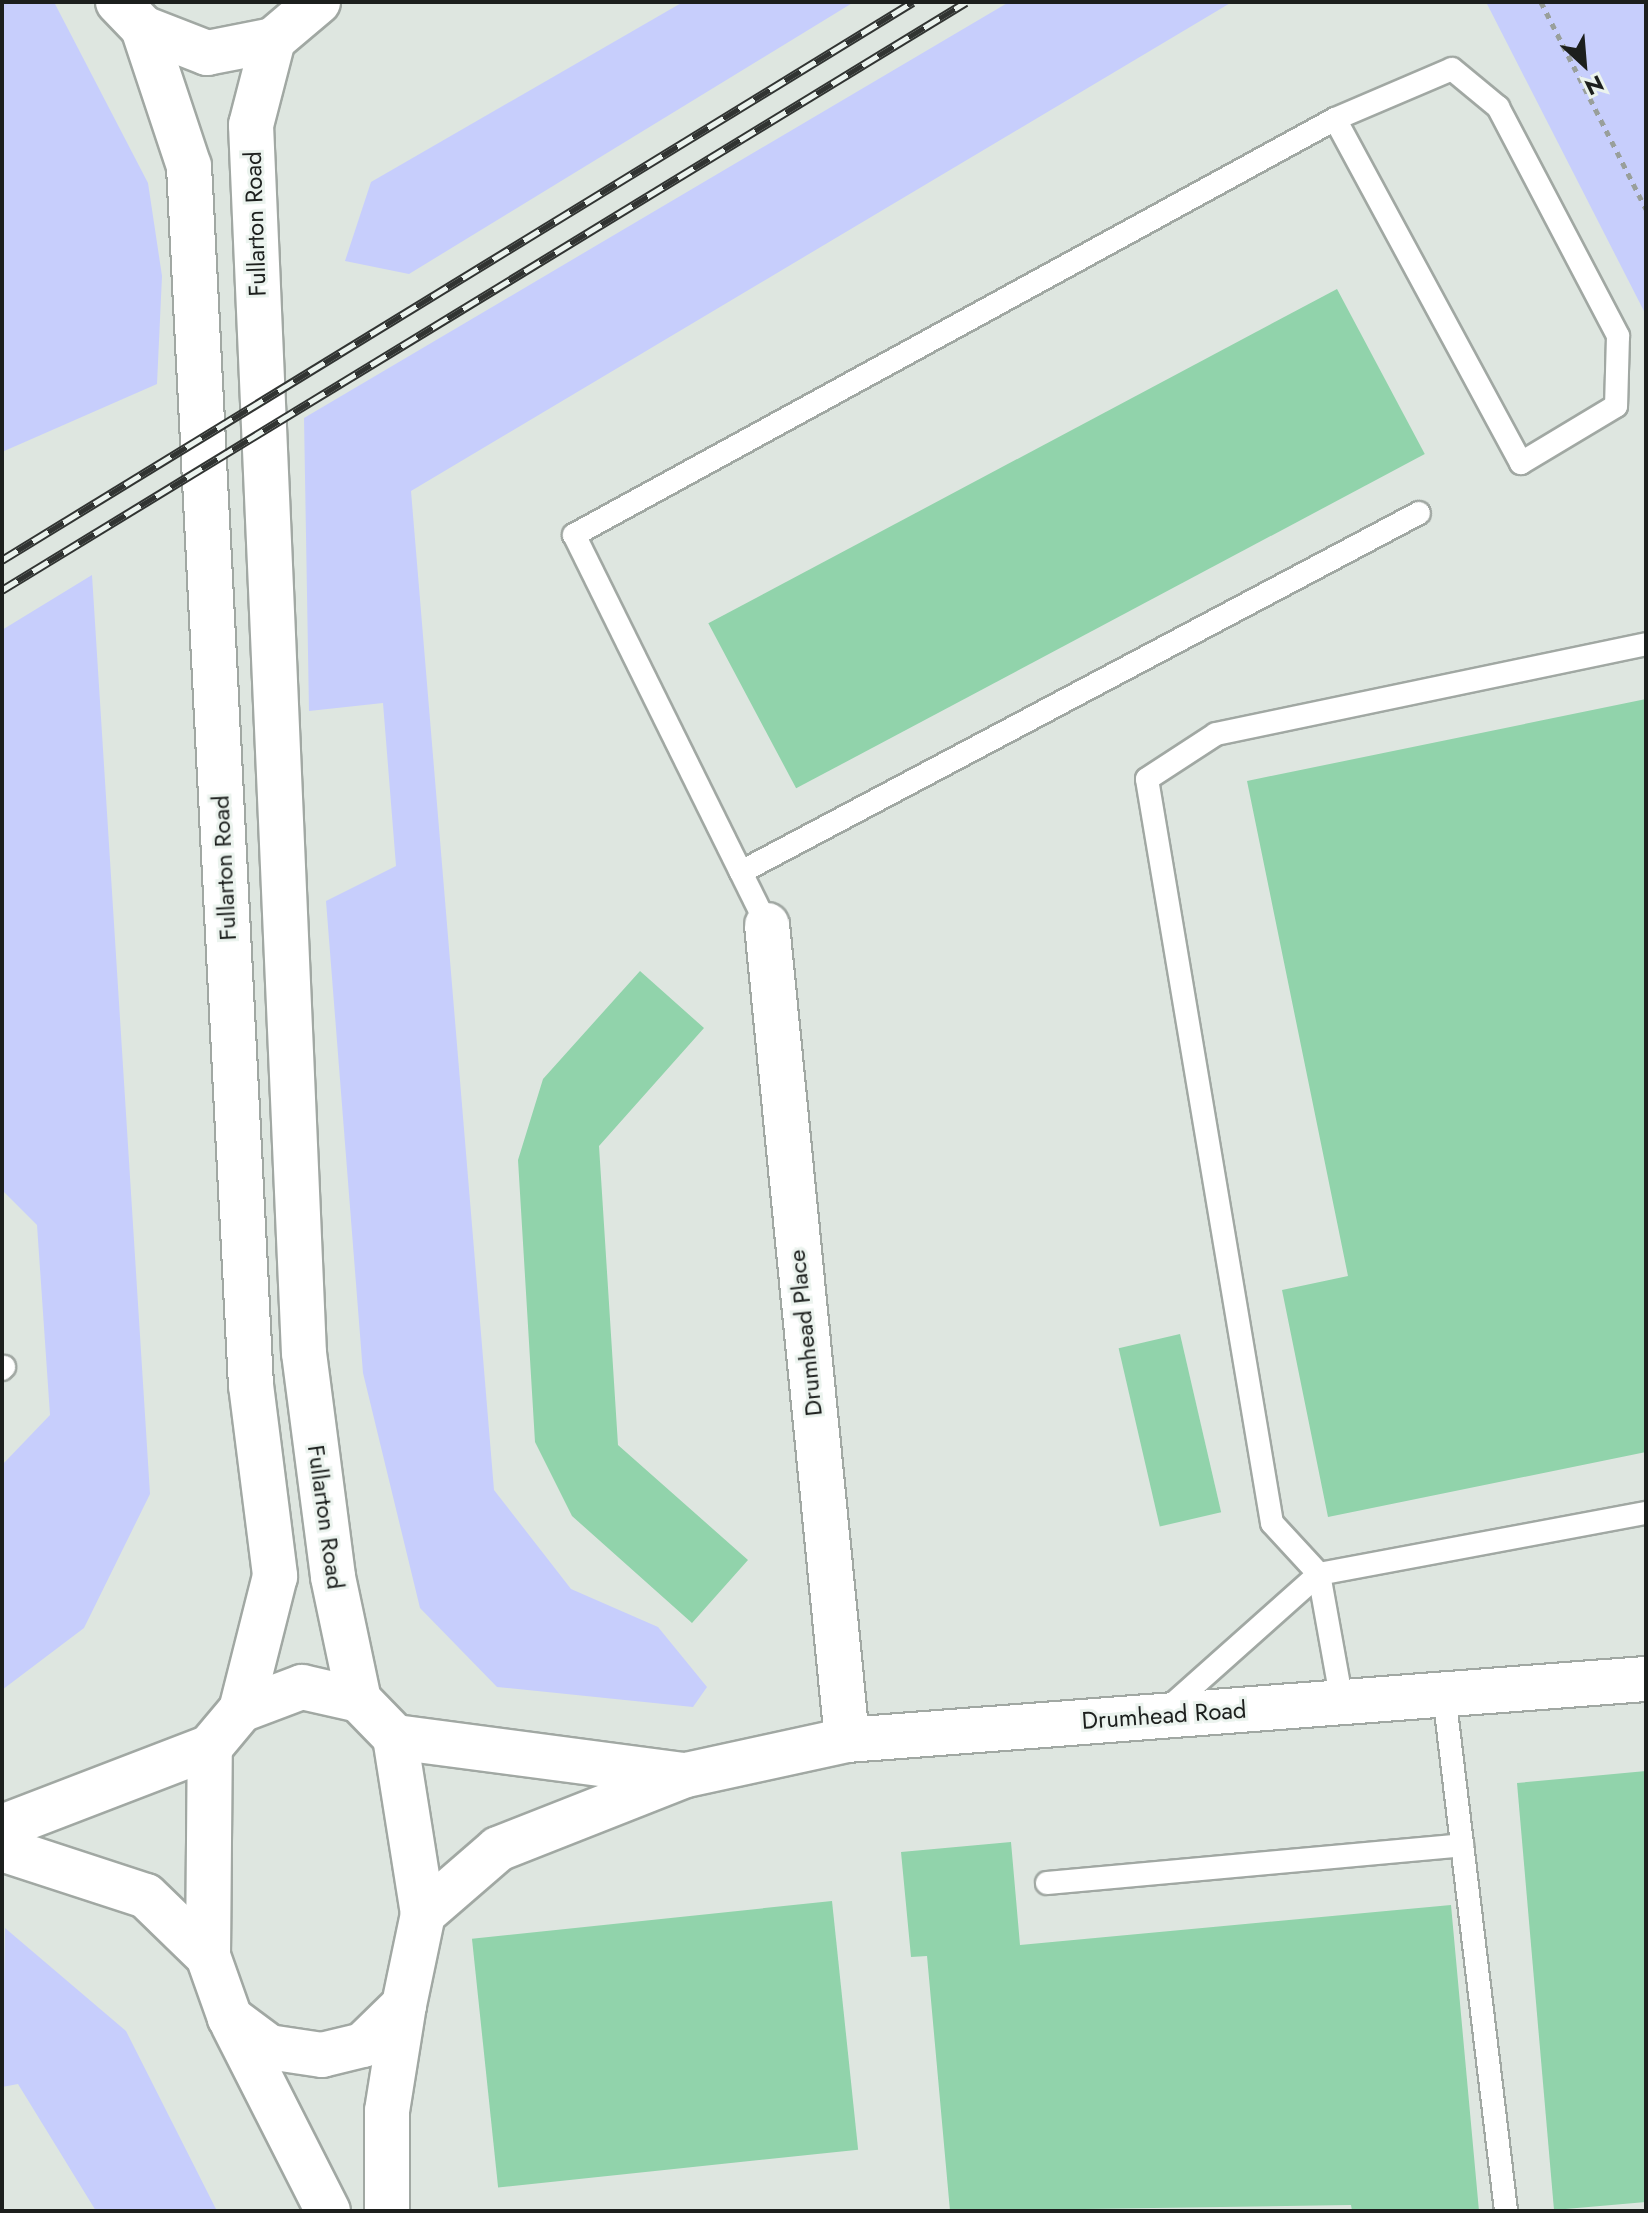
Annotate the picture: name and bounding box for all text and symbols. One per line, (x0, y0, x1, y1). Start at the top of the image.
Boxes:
north arrow (1544, 24, 1624, 104)
text: N (1580, 67, 1609, 104)
street label: Fullarton Road (238, 151, 272, 297)
street label: Fullarton Road (206, 795, 242, 941)
street label: Drumhead Place (782, 1248, 828, 1418)
street label: Fullarton Road (302, 1443, 350, 1591)
street label: Drumhead Road (1081, 1695, 1247, 1735)

